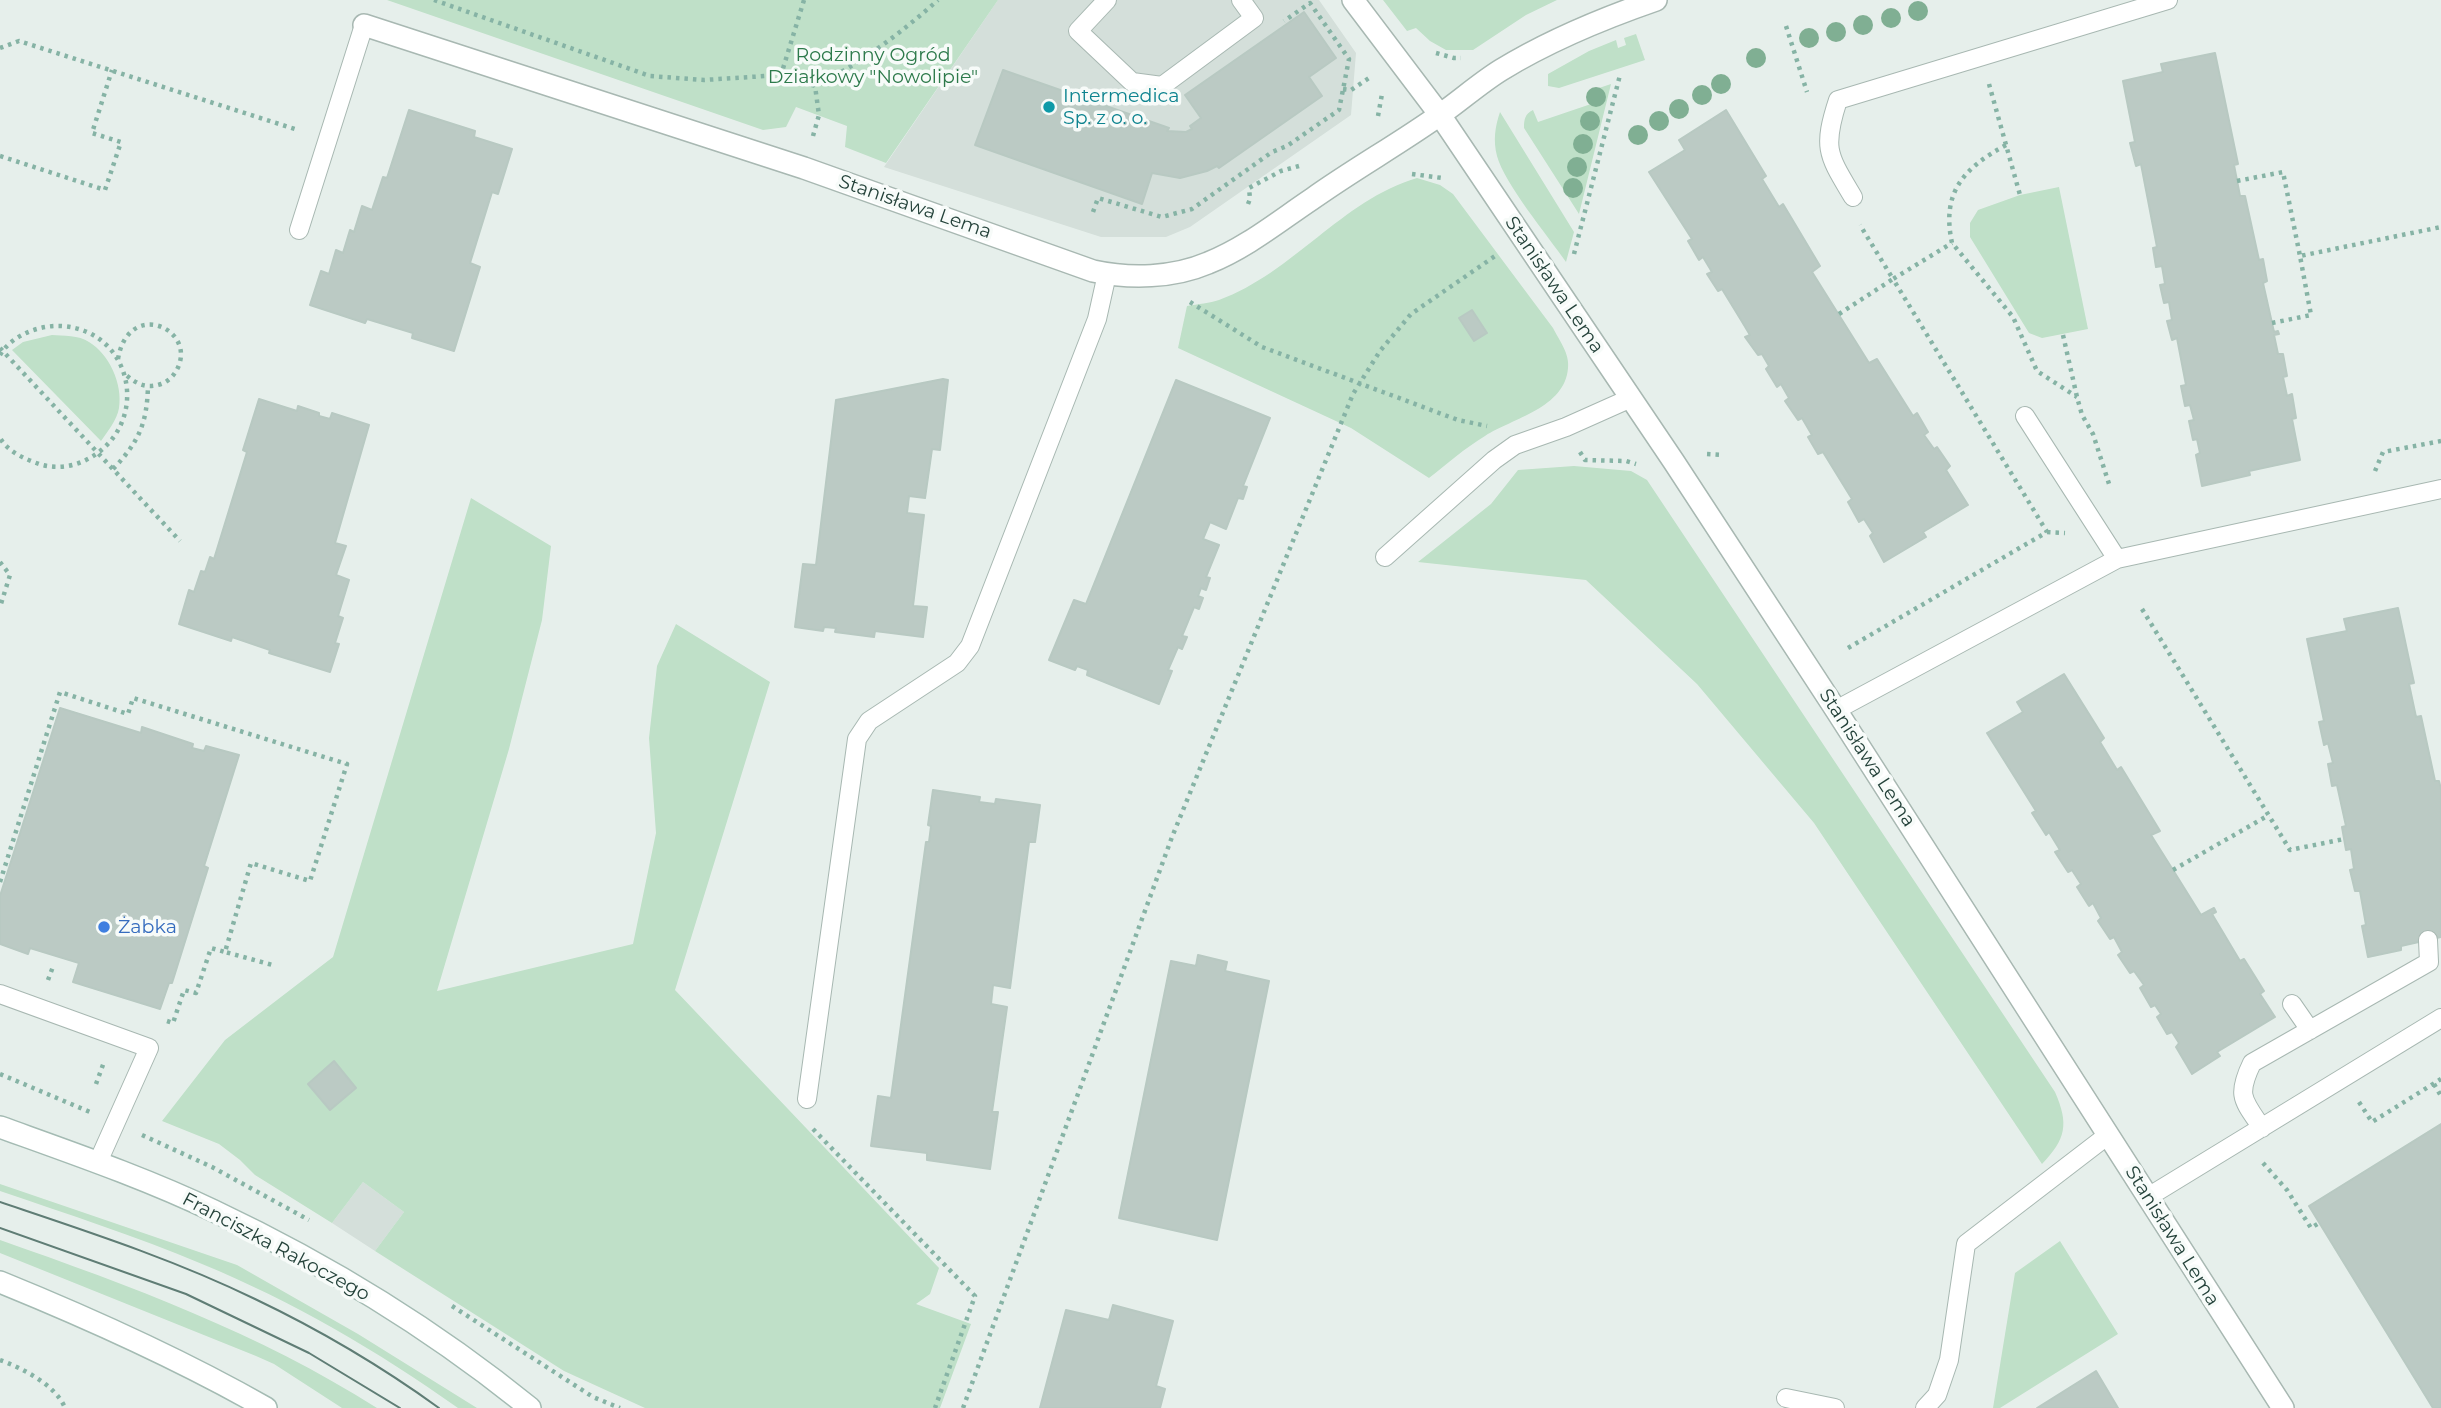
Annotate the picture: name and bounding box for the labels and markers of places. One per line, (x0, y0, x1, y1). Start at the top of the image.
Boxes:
place label: Intermedica Sp. z o. o. (1063, 85, 1179, 129)
marker: Intermedica Sp. z o. o. (1041, 99, 1057, 115)
place label: Żabka (118, 916, 177, 938)
marker: Żabka (96, 919, 112, 935)

